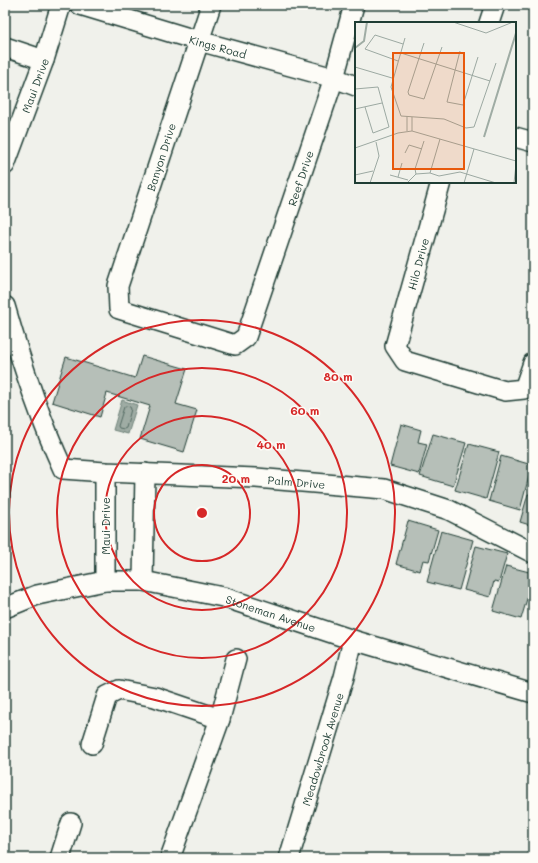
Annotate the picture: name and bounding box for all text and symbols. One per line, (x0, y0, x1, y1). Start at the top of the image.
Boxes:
inset map (355, 22, 516, 183)
street label: Kings Road (187, 31, 248, 61)
street label: Maui Drive (18, 55, 52, 115)
street label: Banyon Drive (143, 121, 179, 193)
street label: Reef Drive (284, 148, 316, 208)
street label: Hilo Drive (404, 236, 432, 292)
text: 80 m (323, 368, 353, 384)
text: 60 m (291, 402, 319, 418)
text: 40 m (256, 436, 286, 452)
text: 20 m (222, 470, 250, 486)
street label: Palm Drive (267, 472, 326, 491)
street label: Maui Drive (98, 497, 113, 555)
centre of rings (195, 506, 209, 520)
street label: Stoneman Avenue (224, 591, 318, 635)
street label: Meadowbrook Avenue (298, 690, 346, 807)

